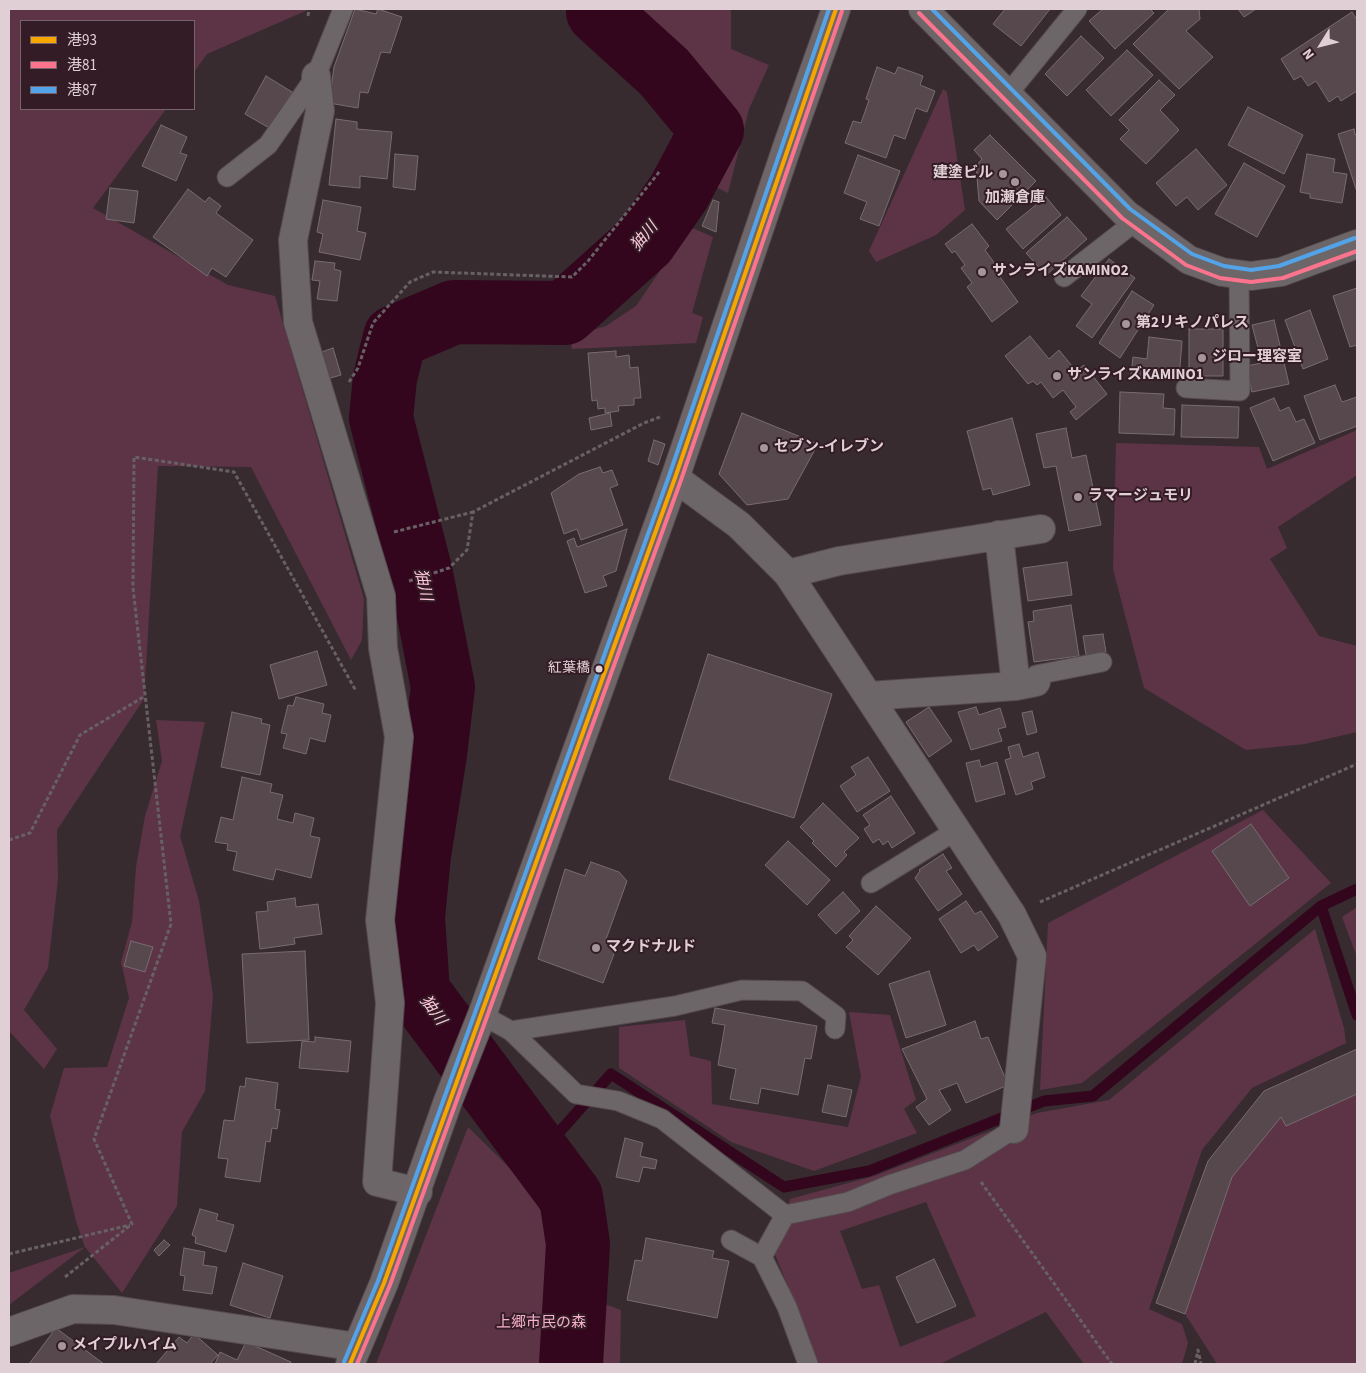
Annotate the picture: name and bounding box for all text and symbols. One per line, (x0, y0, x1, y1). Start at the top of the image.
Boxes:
legend (20, 20, 195, 110)
north arrow (1296, 20, 1346, 70)
text: 港93 (67, 30, 97, 51)
text: N (1298, 44, 1320, 63)
text: 港81 (67, 55, 97, 76)
text: 港87 (67, 80, 97, 101)
place label: 建塗ビル (933, 165, 993, 183)
marker: 建塗ビル (997, 168, 1009, 180)
marker: 加瀬倉庫 (1009, 176, 1021, 188)
place label: 加瀬倉庫 (985, 190, 1045, 208)
water label: 㹨川 (627, 219, 663, 255)
place label: サンライズKAMINO2 (992, 263, 1129, 281)
marker: サンライズKAMINO2 (976, 266, 988, 278)
place label: 第2リキノパレス (1136, 315, 1249, 333)
marker: 第2リキノパレス (1120, 318, 1132, 330)
place label: ジロー理容室 (1212, 349, 1302, 367)
marker: ジロー理容室 (1196, 352, 1208, 364)
place label: サンライズKAMINO1 (1067, 367, 1204, 385)
marker: サンライズKAMINO1 (1051, 370, 1063, 382)
place label: セブン-イレブン (774, 439, 884, 457)
marker: セブン-イレブン (758, 442, 770, 454)
place label: ラマージュモリ (1088, 488, 1193, 506)
marker: ラマージュモリ (1072, 491, 1084, 503)
water label: 㹨川 (409, 567, 435, 603)
place label: 紅葉橋 (548, 661, 590, 677)
marker: 紅葉橋 (594, 664, 604, 674)
place label: マクドナルド (606, 939, 696, 957)
marker: マクドナルド (590, 942, 602, 954)
water label: 㹨川 (415, 992, 449, 1030)
park label: 上郷市民の森 (496, 1315, 586, 1333)
place label: メイプルハイム (72, 1337, 177, 1355)
marker: メイプルハイム (56, 1340, 68, 1352)

